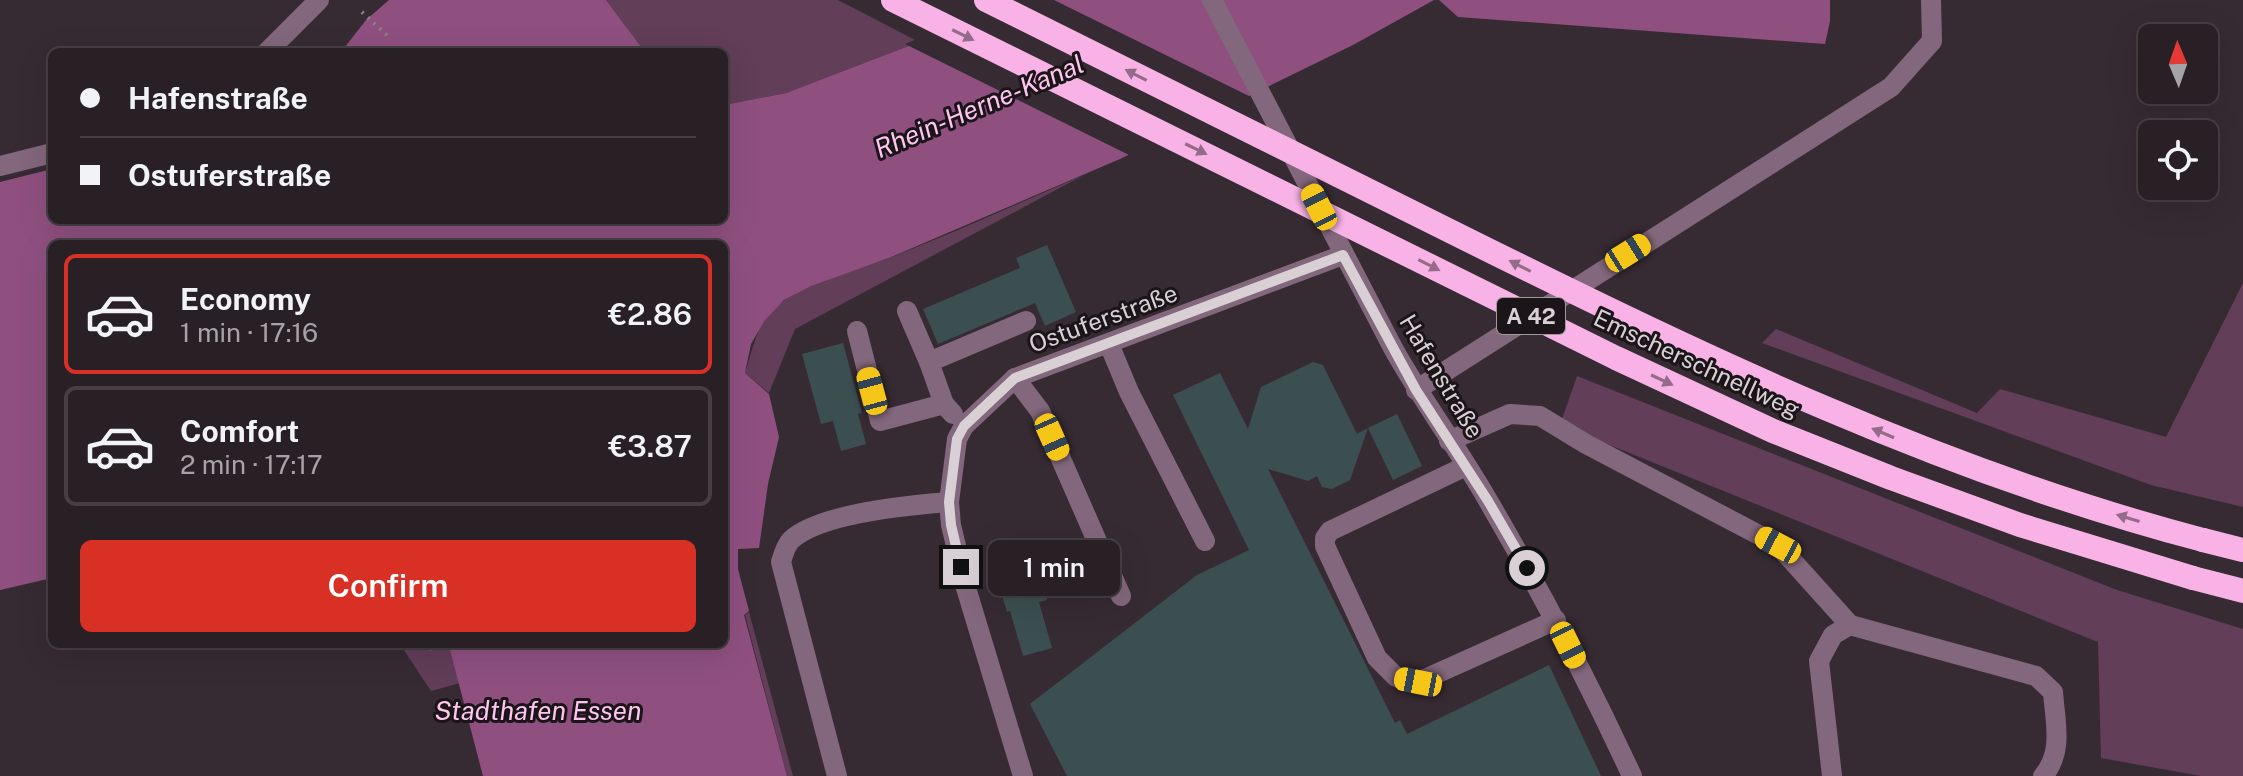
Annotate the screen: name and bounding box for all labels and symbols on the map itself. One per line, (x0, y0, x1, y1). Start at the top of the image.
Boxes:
north arrow (2138, 24, 2218, 104)
one-way arrow (951, 28, 974, 42)
water label: Rhein-Herne-Kanal (870, 48, 1088, 164)
one-way arrow (1125, 68, 1148, 82)
one-way arrow (1185, 142, 1208, 156)
car (1297, 180, 1341, 234)
car (1601, 230, 1655, 276)
one-way arrow (1418, 259, 1441, 272)
one-way arrow (1508, 259, 1531, 272)
street label: Ostuferstraße (1025, 278, 1181, 358)
road number: A 42 (1497, 298, 1565, 334)
street label: Emscherschnellweg (1590, 303, 1804, 423)
street label: Hafenstraße (1394, 309, 1490, 443)
car (854, 365, 890, 417)
one-way arrow (1651, 373, 1674, 387)
car (1031, 410, 1073, 464)
one-way arrow (1871, 427, 1894, 440)
one-way arrow (2116, 511, 2140, 524)
car (1751, 523, 1805, 567)
callout: 1 min (989, 539, 1121, 595)
route end (943, 549, 979, 585)
route start (1509, 550, 1545, 586)
car (1547, 618, 1589, 672)
car (1392, 666, 1444, 698)
water label: Stadthafen Essen (435, 695, 641, 726)

